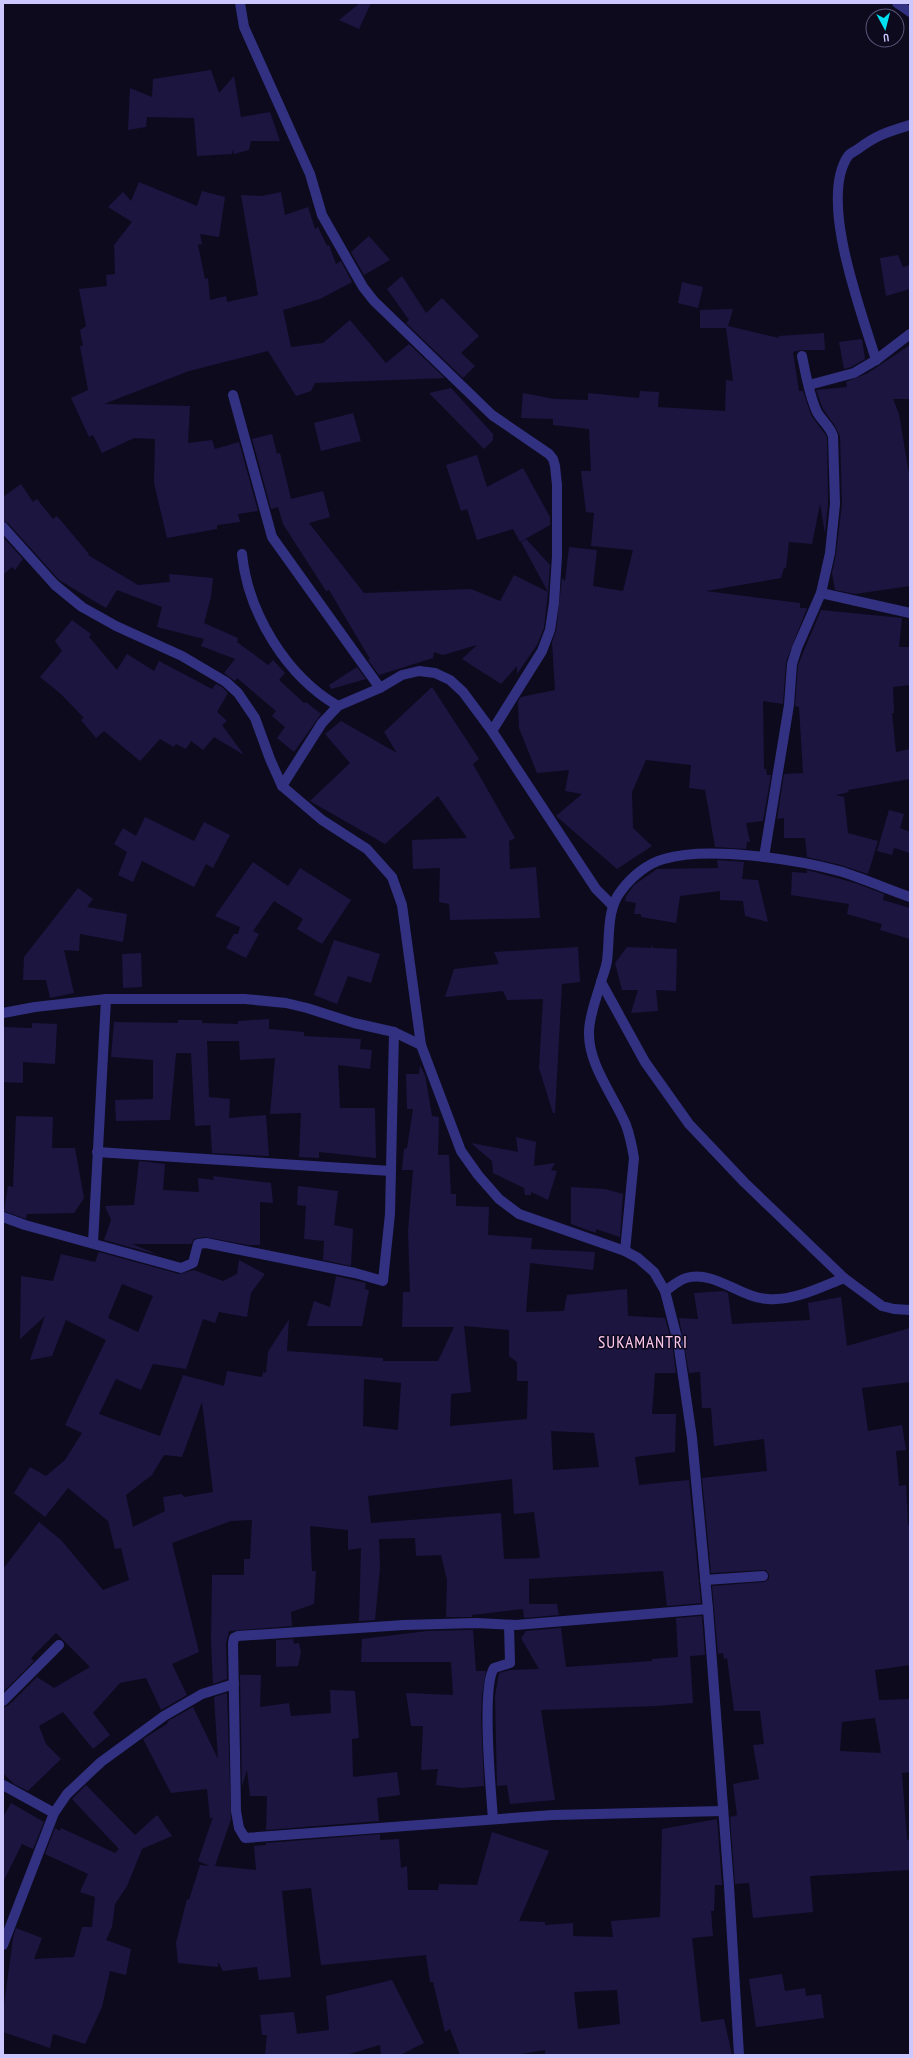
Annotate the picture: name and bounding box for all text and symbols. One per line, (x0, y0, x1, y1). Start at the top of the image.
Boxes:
north arrow (865, 8, 905, 48)
text: U (882, 31, 890, 45)
district label: SUKAMANTRI (598, 1331, 688, 1353)

